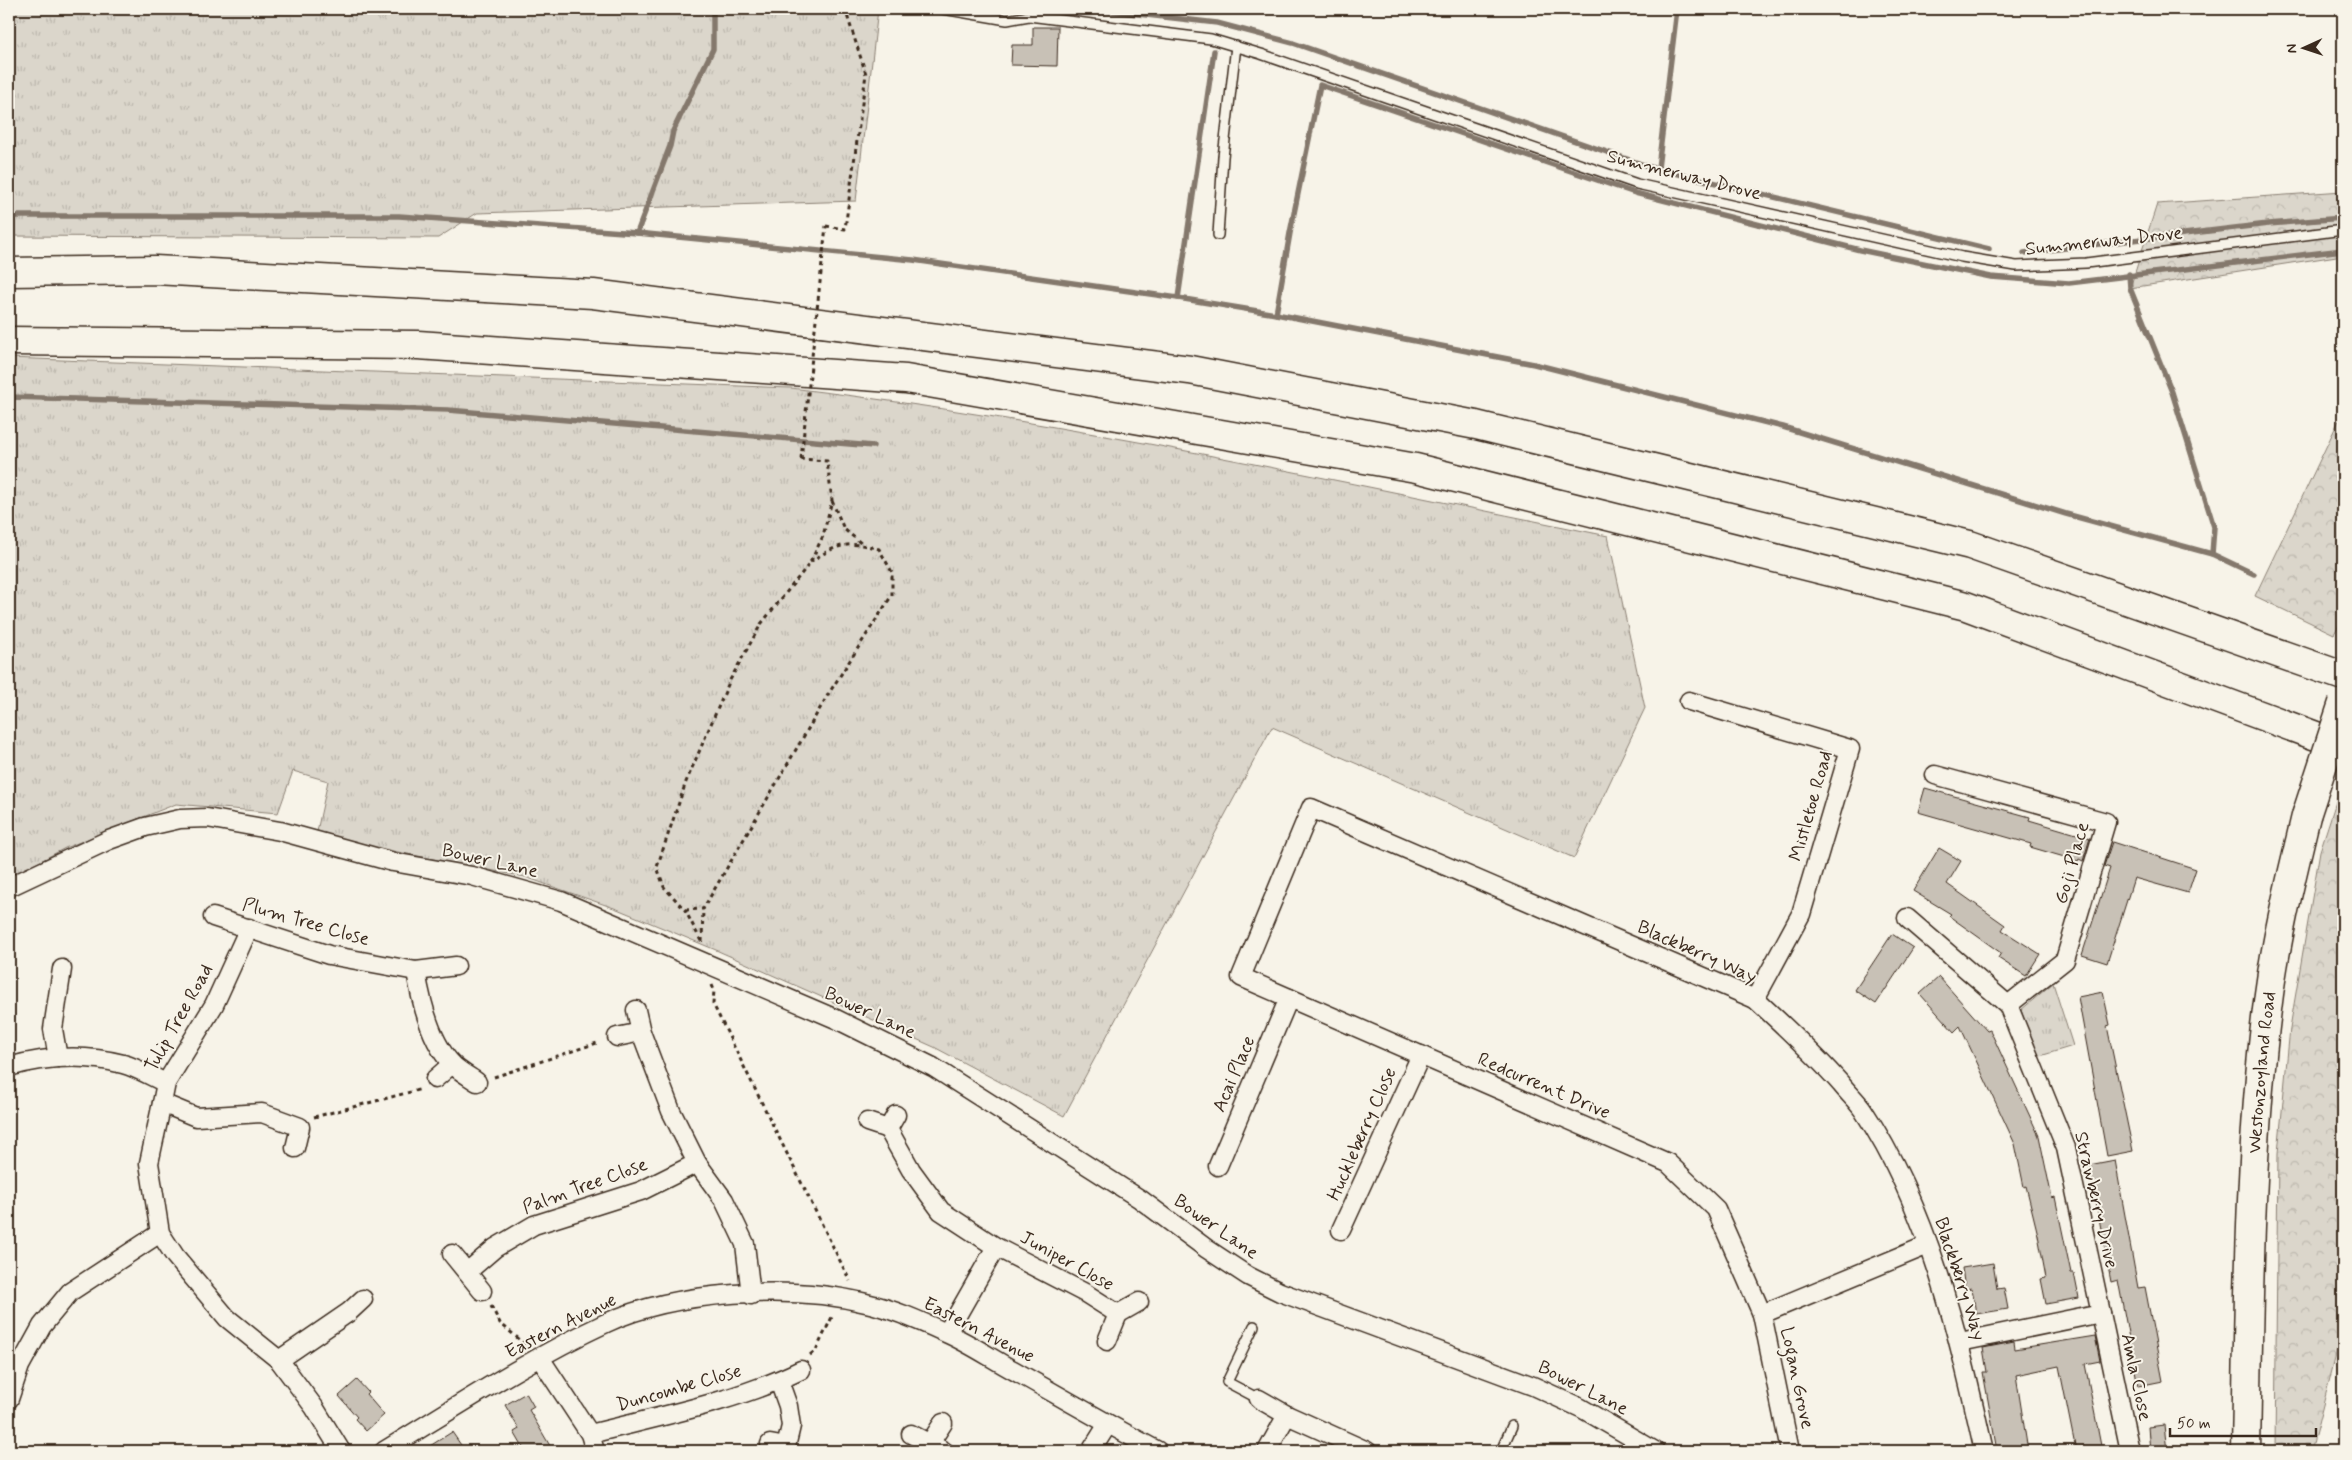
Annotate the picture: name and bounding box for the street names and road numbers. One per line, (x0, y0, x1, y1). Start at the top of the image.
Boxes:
street label: Summerway Drove (1604, 144, 1764, 206)
street label: Summerway Drove (2024, 220, 2184, 262)
street label: Mistletoe Road (1783, 748, 1839, 864)
street label: Goji Place (2048, 819, 2097, 907)
street label: Bower Lane (439, 838, 541, 884)
street label: Plum Tree Close (240, 892, 372, 952)
street label: Blackberry Way (1633, 914, 1761, 990)
street label: Tulip Tree Road (139, 960, 219, 1076)
street label: Bower Lane (820, 981, 920, 1045)
street label: Westonzoyland Road (2242, 990, 2282, 1154)
street label: Acai Place (1207, 1032, 1261, 1116)
street label: Redcurrent Drive (1474, 1047, 1614, 1125)
street label: Huckleberry Close (1321, 1063, 1403, 1205)
street label: Strawberry Drive (2068, 1129, 2124, 1271)
street label: Palm Tree Close (519, 1152, 651, 1220)
street label: Bower Lane (1169, 1189, 1263, 1265)
street label: Blackberry Way (1928, 1214, 1992, 1344)
street label: Juniper Close (1016, 1225, 1118, 1297)
street label: Eastern Avenue (501, 1287, 621, 1365)
street label: Eastern Avenue (919, 1291, 1039, 1369)
street label: Logan Grove (1771, 1325, 1820, 1432)
street label: Amla Close (2115, 1331, 2157, 1423)
street label: Bower Lane (1534, 1355, 1632, 1421)
street label: Duncombe Close (614, 1358, 744, 1418)

